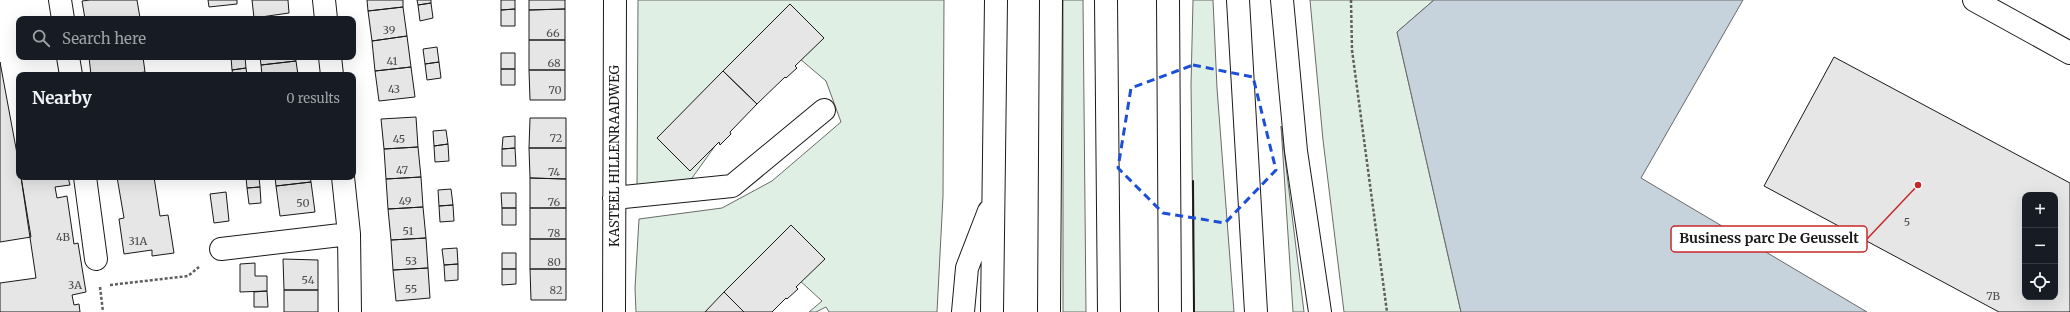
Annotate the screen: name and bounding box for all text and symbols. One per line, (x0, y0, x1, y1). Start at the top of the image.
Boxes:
search box (16, 16, 356, 60)
house number: 39 (383, 23, 396, 37)
house number: 66 (546, 26, 560, 40)
icon: search (30, 27, 52, 49)
text: Search here (62, 29, 146, 48)
house number: 41 (387, 54, 397, 68)
house number: 68 (547, 56, 561, 70)
street label: KASTEEL HILLENRAADWEG (606, 64, 623, 247)
house number: 43 (388, 82, 400, 96)
house number: 70 (548, 83, 562, 97)
text: Nearby (32, 87, 92, 109)
text: 0 results (286, 90, 340, 107)
house number: 72 (550, 131, 562, 145)
house number: 45 (393, 132, 405, 146)
house number: 47 (396, 163, 408, 177)
house number: 74 (548, 165, 560, 179)
map controls (2022, 192, 2058, 300)
button: + (2022, 192, 2058, 228)
house number: 49 (399, 194, 412, 208)
house number: 76 (548, 195, 560, 209)
house number: 50 (296, 196, 310, 210)
house number: 5 (1904, 215, 1910, 229)
house number: 51 (403, 224, 413, 238)
house number: 78 (548, 226, 561, 240)
callout: Business parc De Geusselt (1671, 226, 1867, 252)
button: − (2022, 228, 2058, 264)
text: Business parc De Geusselt (1679, 229, 1859, 247)
house number: 4B (56, 230, 71, 244)
house number: 31A (129, 234, 148, 248)
house number: 53 (405, 254, 417, 268)
house number: 80 (547, 255, 561, 269)
button: locate (2022, 264, 2058, 300)
house number: 54 (302, 273, 315, 287)
house number: 3A (68, 278, 82, 292)
house number: 55 (405, 282, 417, 296)
house number: 82 (550, 283, 562, 297)
house number: 7B (1986, 289, 2000, 303)

